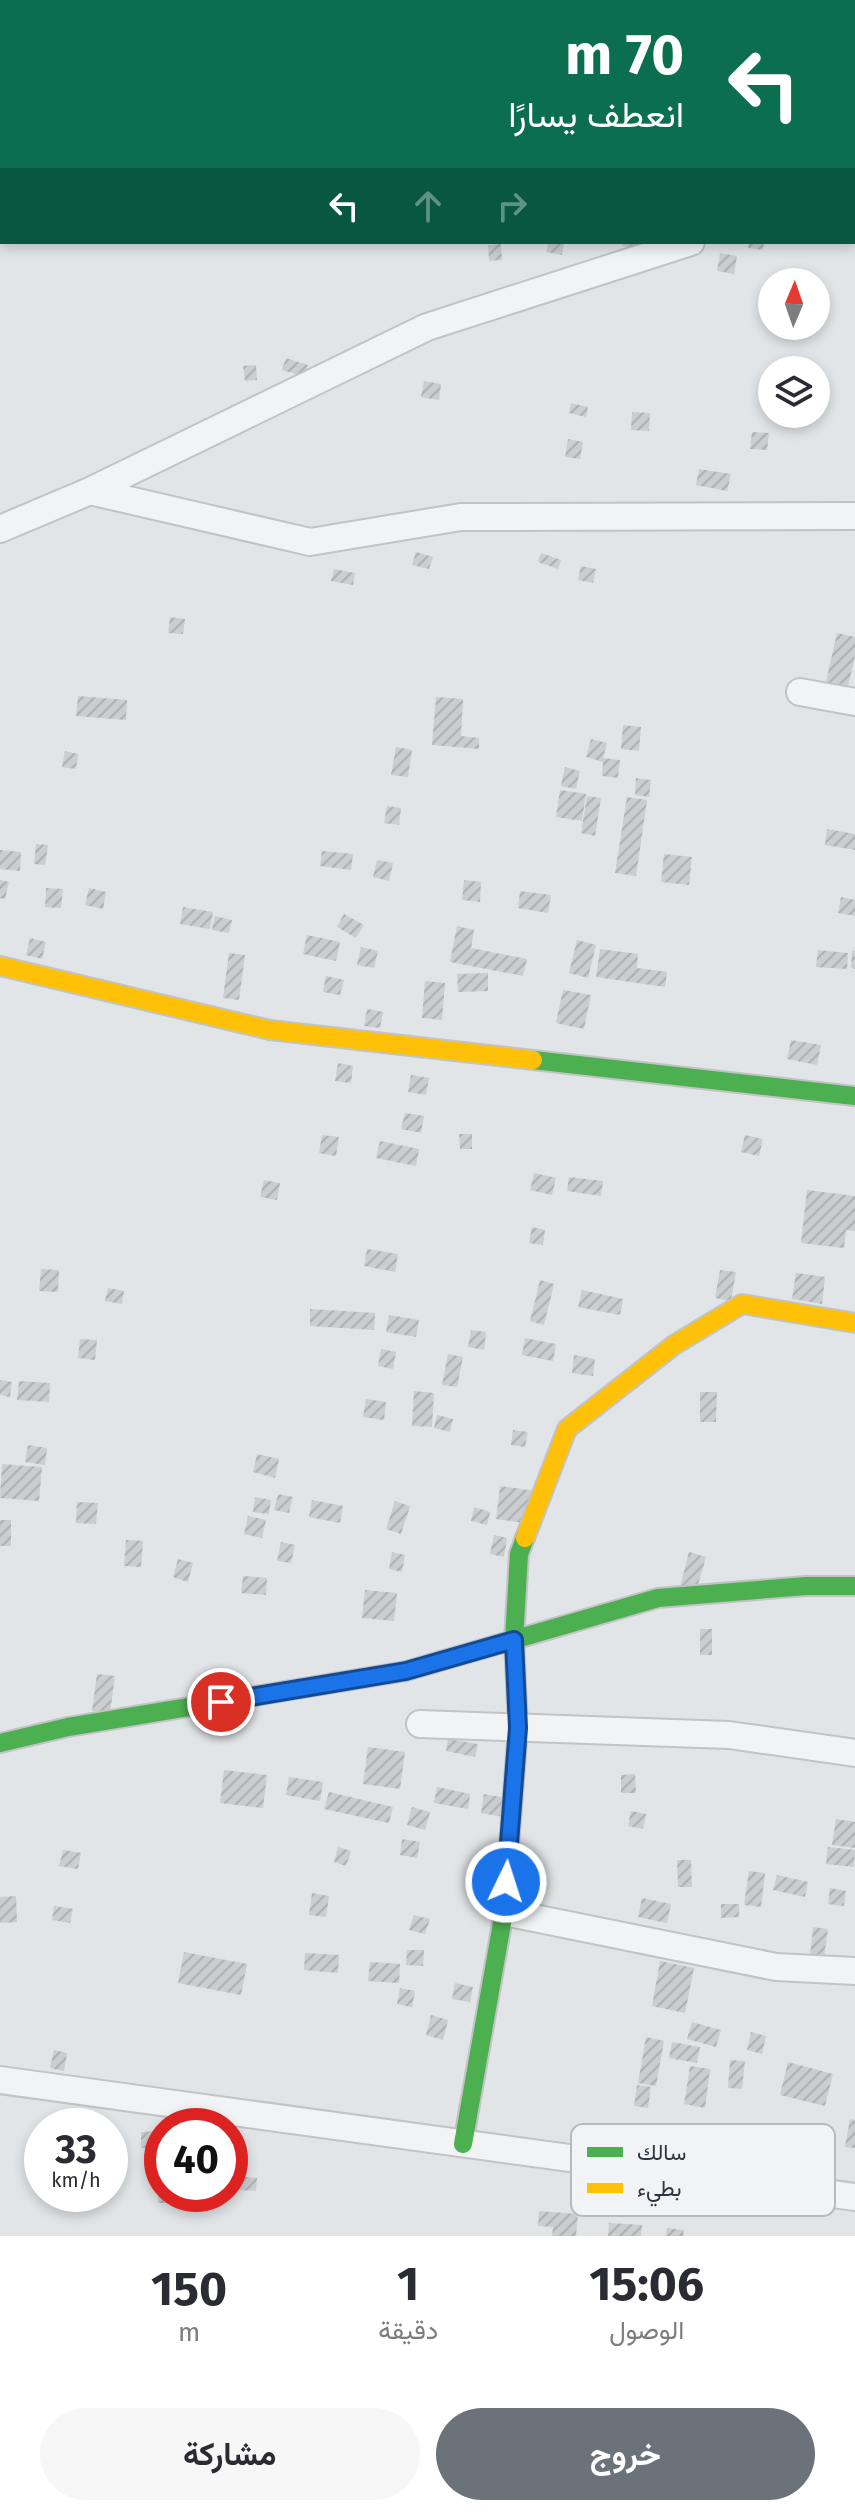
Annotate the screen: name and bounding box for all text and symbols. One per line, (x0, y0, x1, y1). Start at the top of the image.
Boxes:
text: 70 m (565, 22, 684, 89)
icon: left (712, 32, 816, 136)
text: انعطف يسارًا (508, 93, 684, 137)
icon: left (322, 184, 366, 228)
icon: ahead (406, 184, 450, 228)
icon: right (490, 184, 534, 228)
north arrow (758, 268, 830, 340)
map controls (758, 268, 830, 428)
button: layers (758, 356, 830, 428)
pin (187, 1668, 255, 1736)
icon: arrive (199, 1680, 243, 1724)
position arrow (464, 1840, 548, 1924)
speed limit sign: 40 (144, 2108, 248, 2212)
legend (571, 2124, 835, 2216)
text: 33 (55, 2126, 97, 2174)
text: سالك (637, 2139, 686, 2166)
text: km/h (51, 2168, 101, 2192)
text: بطيء (637, 2175, 682, 2207)
text: 1 (397, 2255, 419, 2313)
text: 15:06 (589, 2255, 704, 2313)
text: 150 (151, 2260, 227, 2318)
text: دقيقة (378, 2315, 438, 2346)
text: الوصول (609, 2315, 684, 2346)
text: m (178, 2317, 200, 2348)
button: مشاركة (40, 2408, 420, 2500)
button: خروج (436, 2408, 815, 2500)

